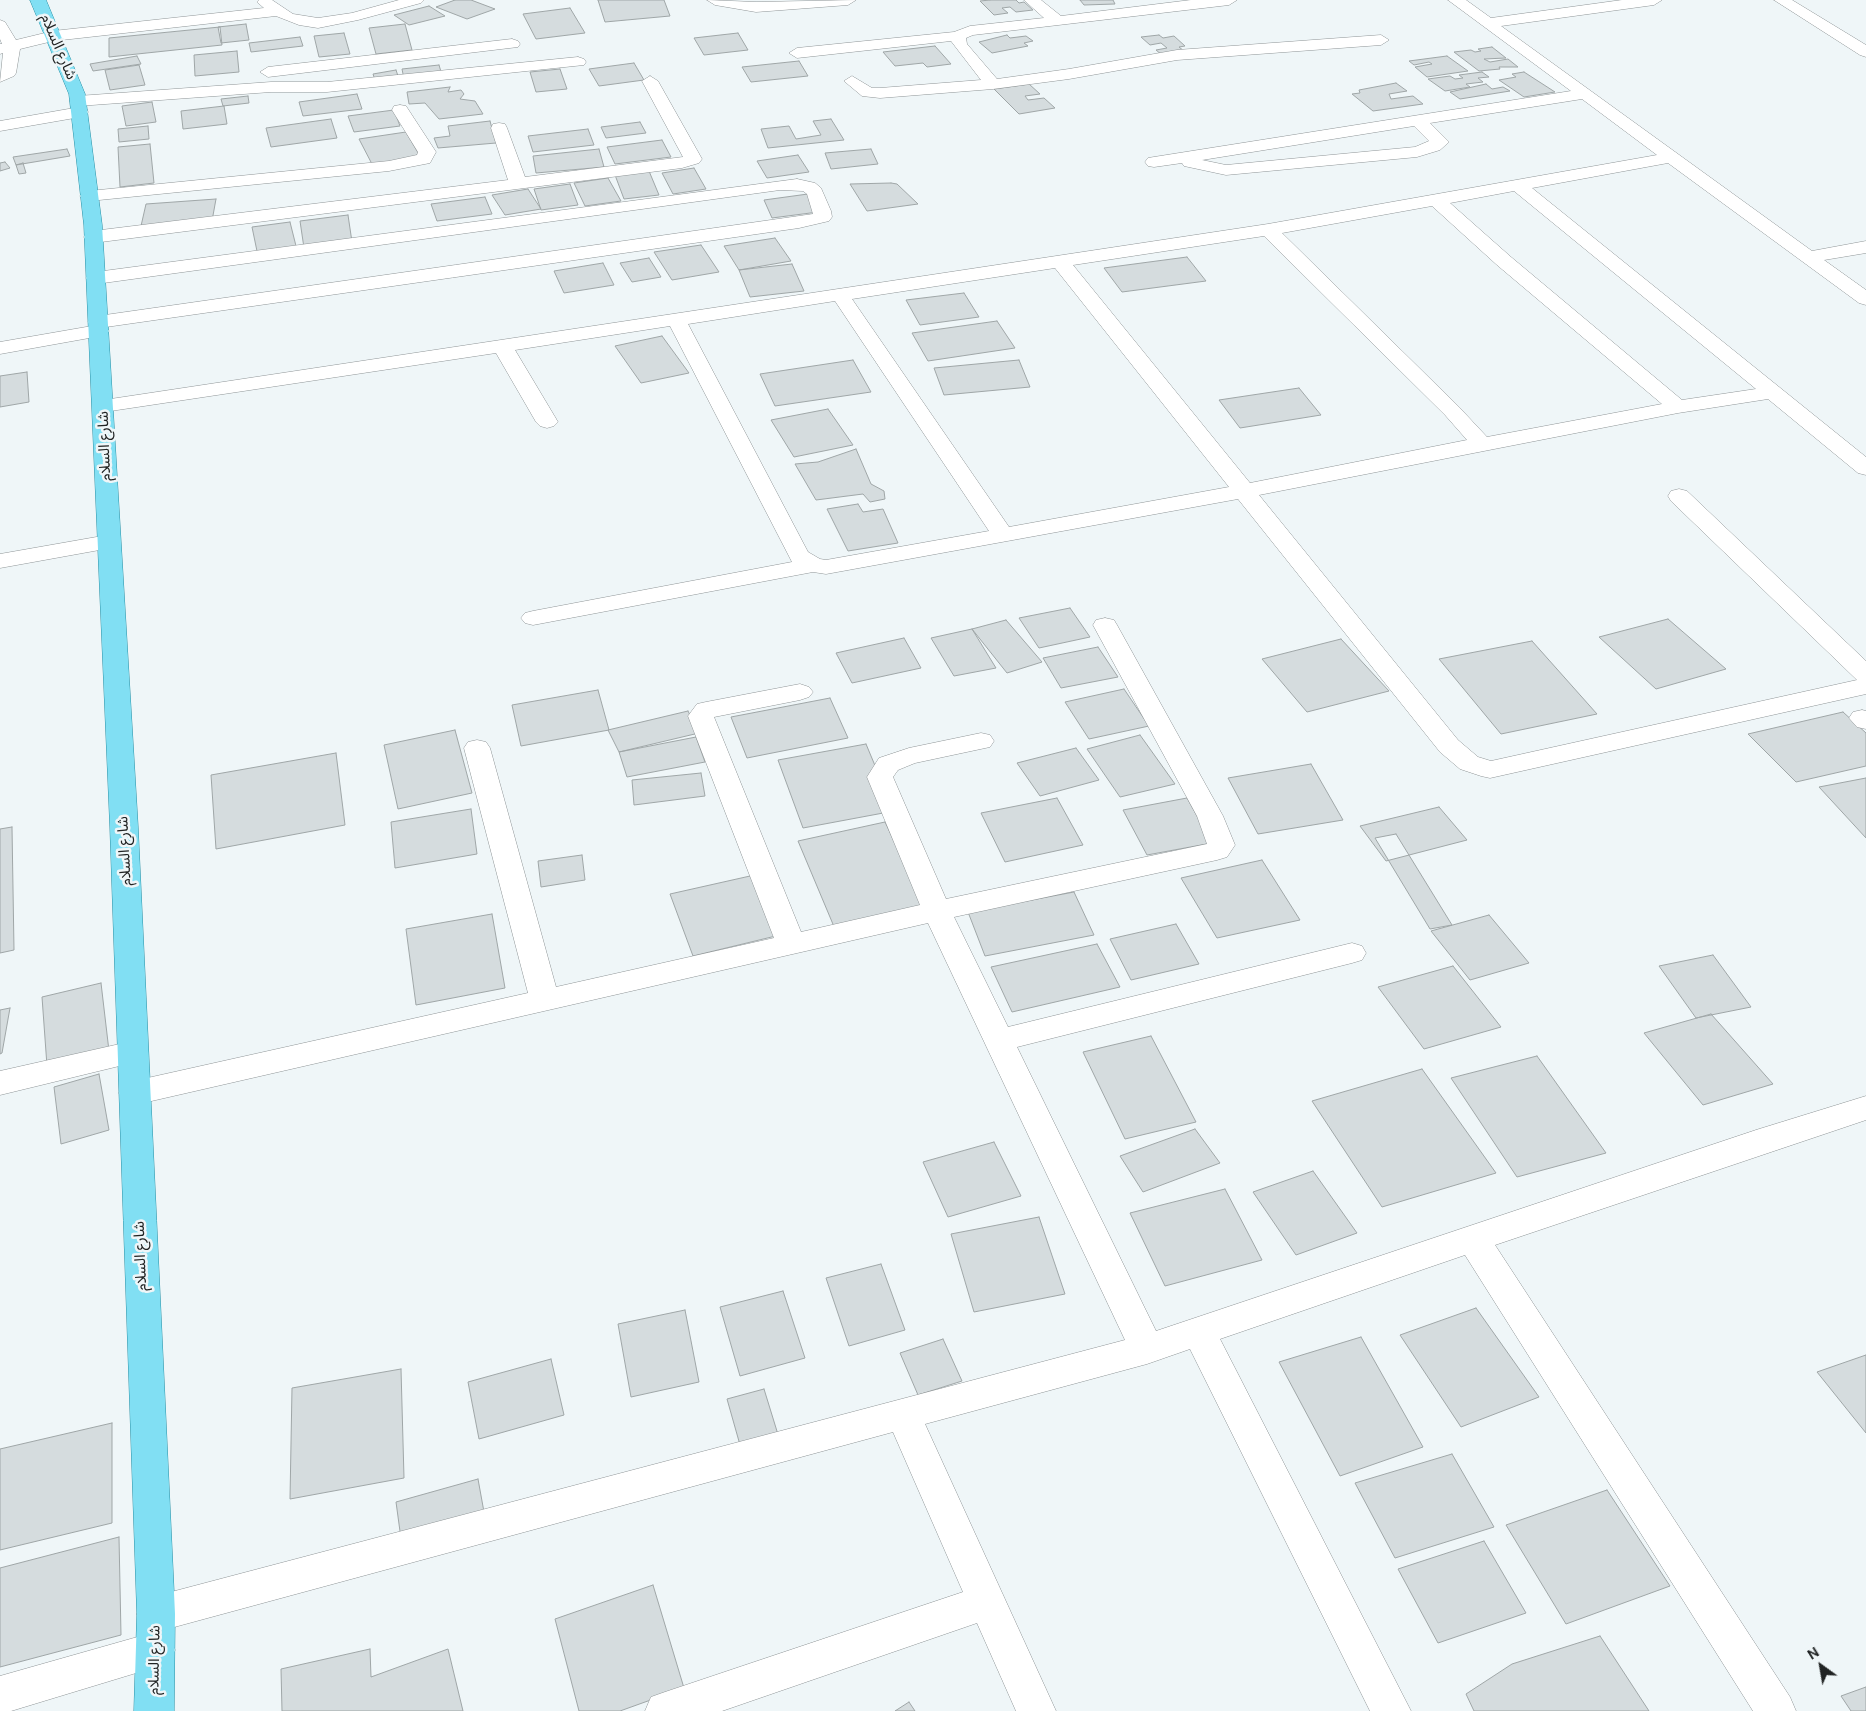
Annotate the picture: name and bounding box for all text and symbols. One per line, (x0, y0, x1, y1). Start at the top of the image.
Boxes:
street label: شارع السلام (36, 11, 80, 83)
street label: شارع السلام (95, 411, 115, 481)
street label: شارع السلام (114, 816, 136, 886)
street label: شارع السلام (131, 1221, 151, 1291)
street label: شارع السلام (145, 1625, 165, 1695)
north arrow (1796, 1641, 1846, 1691)
text: N (1804, 1643, 1822, 1664)

